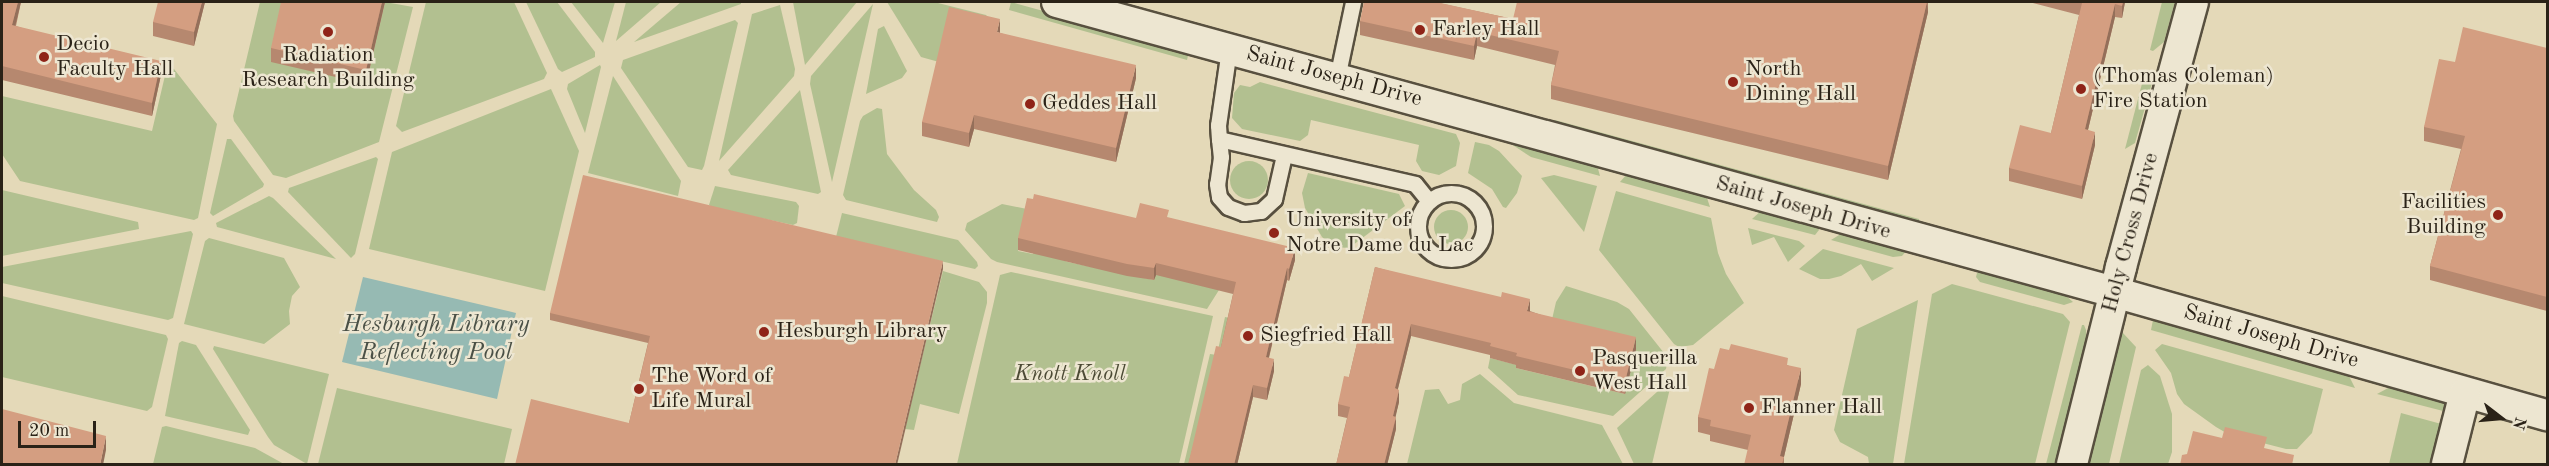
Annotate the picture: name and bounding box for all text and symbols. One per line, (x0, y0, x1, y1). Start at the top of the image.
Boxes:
place label: Farley Hall (1432, 17, 1539, 43)
marker: Farley Hall (1413, 23, 1427, 37)
marker: Radiation Research Building (321, 25, 335, 39)
place label: Decio Faculty Hall (56, 31, 173, 82)
street label: Saint Joseph Drive (1243, 41, 1425, 113)
place label: Radiation Research Building (241, 42, 415, 94)
marker: Decio Faculty Hall (37, 50, 51, 64)
place label: North Dining Hall (1745, 56, 1856, 107)
place label: (Thomas Coleman) Fire Station (2093, 63, 2274, 114)
marker: North Dining Hall (1726, 75, 1740, 89)
marker: (Thomas Coleman) Fire Station (2074, 82, 2088, 96)
place label: Geddes Hall (1042, 91, 1157, 117)
marker: Geddes Hall (1023, 97, 1037, 111)
street label: Holy Cross Drive (2097, 150, 2165, 316)
street label: Saint Joseph Drive (1712, 170, 1894, 246)
place label: Facilities Building (2401, 189, 2486, 240)
place label: University of Notre Dame du Lac (1286, 207, 1473, 258)
marker: Facilities Building (2491, 208, 2505, 222)
marker: University of Notre Dame du Lac (1267, 226, 1281, 240)
street label: Saint Joseph Drive (2180, 299, 2362, 375)
water label: Hesburgh Library Reflecting Pool (343, 312, 529, 368)
place label: Hesburgh Library (776, 319, 948, 345)
place label: Siegfried Hall (1260, 323, 1392, 349)
marker: Hesburgh Library (757, 325, 771, 339)
marker: Siegfried Hall (1241, 329, 1255, 343)
place label: Pasquerilla West Hall (1592, 345, 1697, 396)
park label: Knott Knoll (1014, 362, 1126, 388)
place label: The Word of Life Mural (651, 363, 772, 414)
marker: Pasquerilla West Hall (1573, 364, 1587, 378)
marker: The Word of Life Mural (632, 382, 646, 396)
north arrow (2471, 388, 2531, 448)
place label: Flanner Hall (1761, 395, 1882, 421)
marker: Flanner Hall (1742, 401, 1756, 415)
scale bar (21, 409, 99, 447)
text: N (2509, 415, 2528, 431)
text: 20 m (29, 422, 69, 440)

